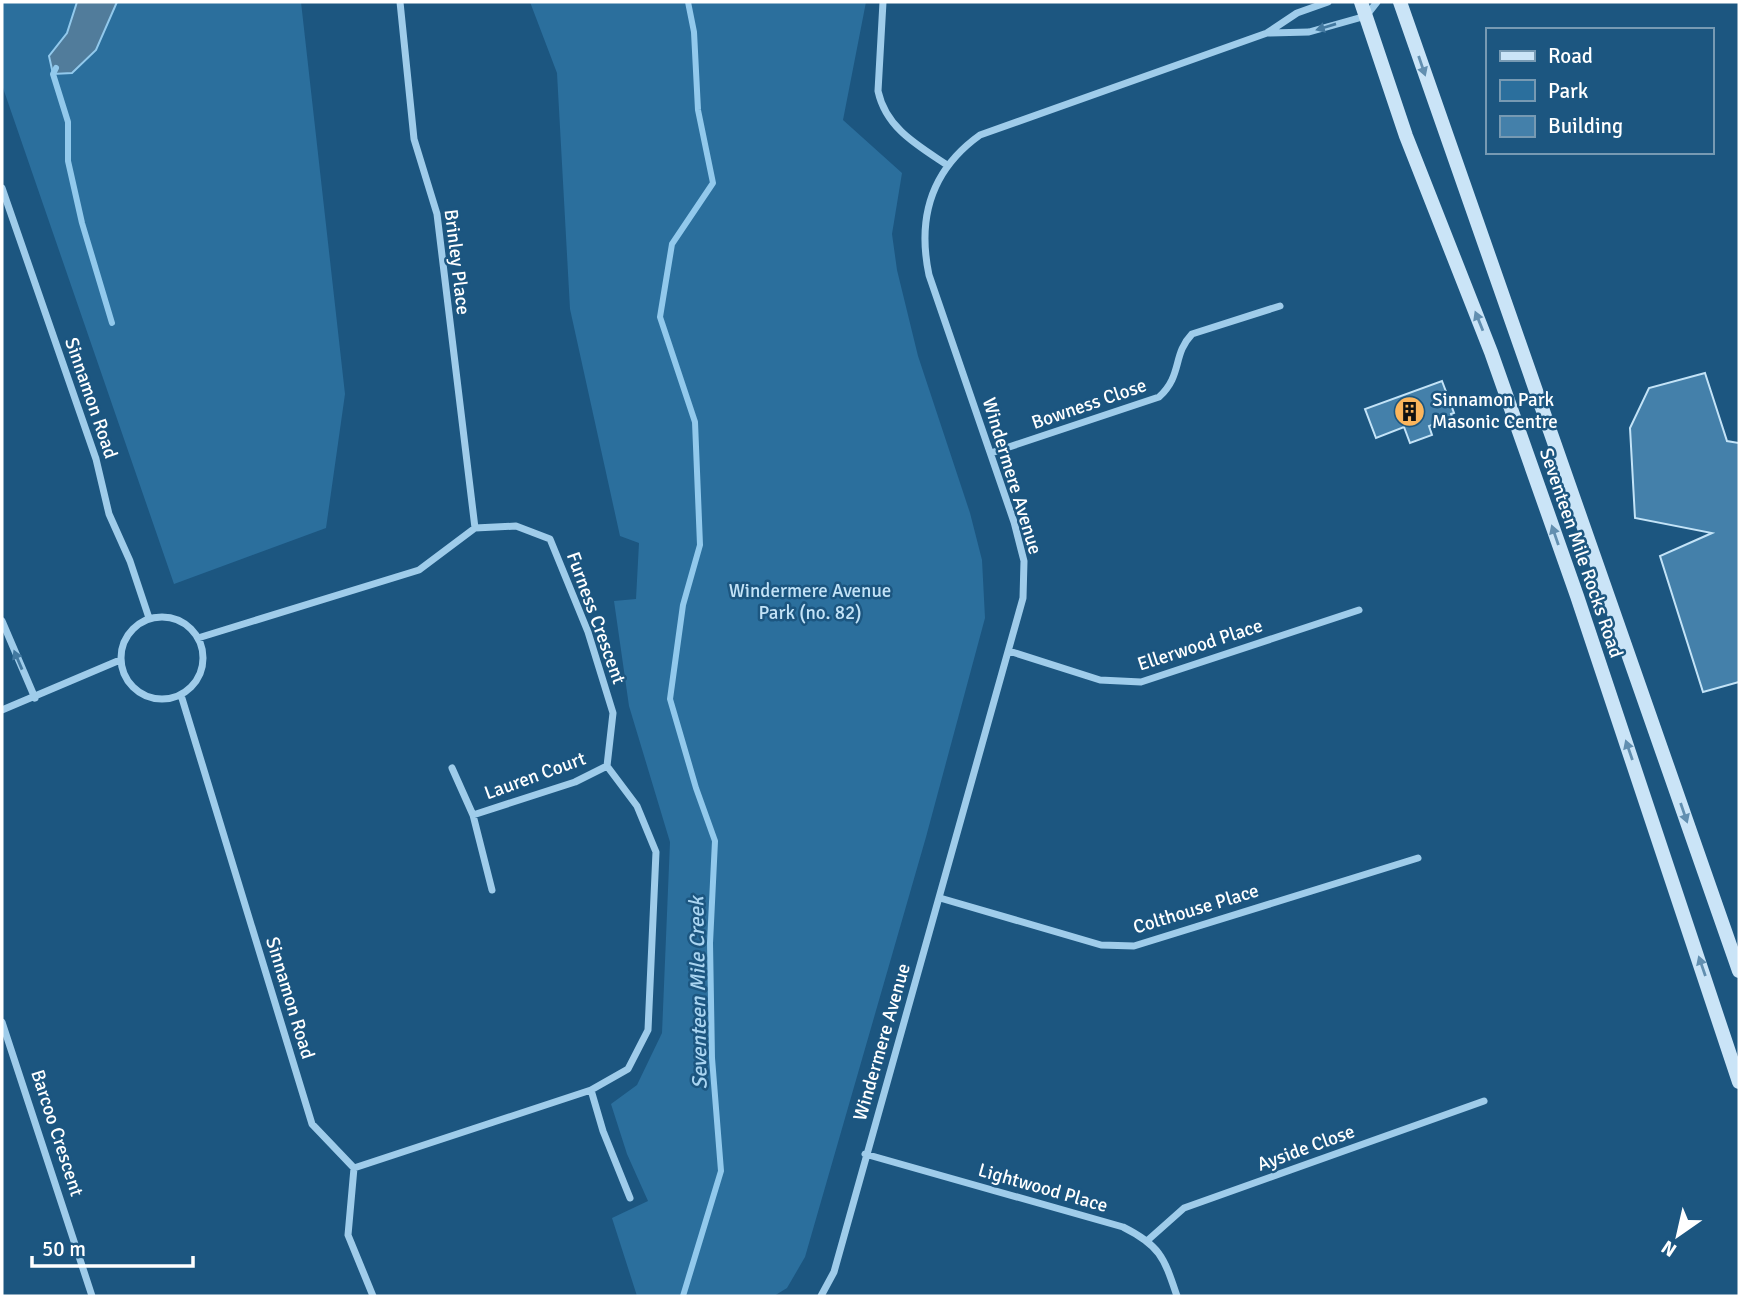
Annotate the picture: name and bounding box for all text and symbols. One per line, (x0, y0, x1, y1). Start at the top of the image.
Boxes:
one-way arrow (1315, 23, 1336, 33)
legend (1486, 28, 1713, 154)
text: Road (1548, 43, 1593, 69)
one-way arrow (1417, 56, 1428, 77)
text: Park (1548, 78, 1589, 104)
text: Building (1548, 113, 1623, 139)
street label: Brinley Place (439, 208, 475, 316)
one-way arrow (1473, 310, 1484, 331)
street label: Sinnamon Road (59, 334, 123, 462)
street label: Bowness Close (1028, 373, 1150, 435)
place label: Sinnamon Park Masonic Centre (1432, 388, 1558, 434)
building icon: Sinnamon Park Masonic Centre (1392, 394, 1426, 428)
street label: Windermere Avenue (977, 395, 1047, 557)
street label: Seventeen Mile Rocks Road (1534, 445, 1628, 661)
one-way arrow (1549, 525, 1560, 546)
street label: Furness Crescent (561, 549, 631, 688)
park label: Windermere Avenue Park (no. 82) (729, 579, 891, 625)
street label: Ellerwood Place (1134, 613, 1266, 677)
one-way arrow (12, 649, 23, 670)
one-way arrow (1623, 740, 1634, 761)
street label: Lauren Court (481, 746, 589, 805)
one-way arrow (1679, 802, 1690, 823)
street label: Colthouse Place (1130, 879, 1262, 939)
water label: Seventeen Mile Creek (683, 894, 713, 1090)
street label: Sinnamon Road (260, 934, 320, 1062)
one-way arrow (1696, 955, 1707, 976)
street label: Windermere Avenue (848, 961, 916, 1123)
street label: Barcoo Crescent (25, 1067, 89, 1200)
street label: Ayside Close (1254, 1119, 1358, 1177)
street label: Lightwood Place (975, 1158, 1111, 1218)
north arrow (1643, 1200, 1713, 1270)
scale bar (32, 1224, 192, 1268)
text: N (1657, 1235, 1681, 1262)
text: 50 m (42, 1236, 86, 1262)

